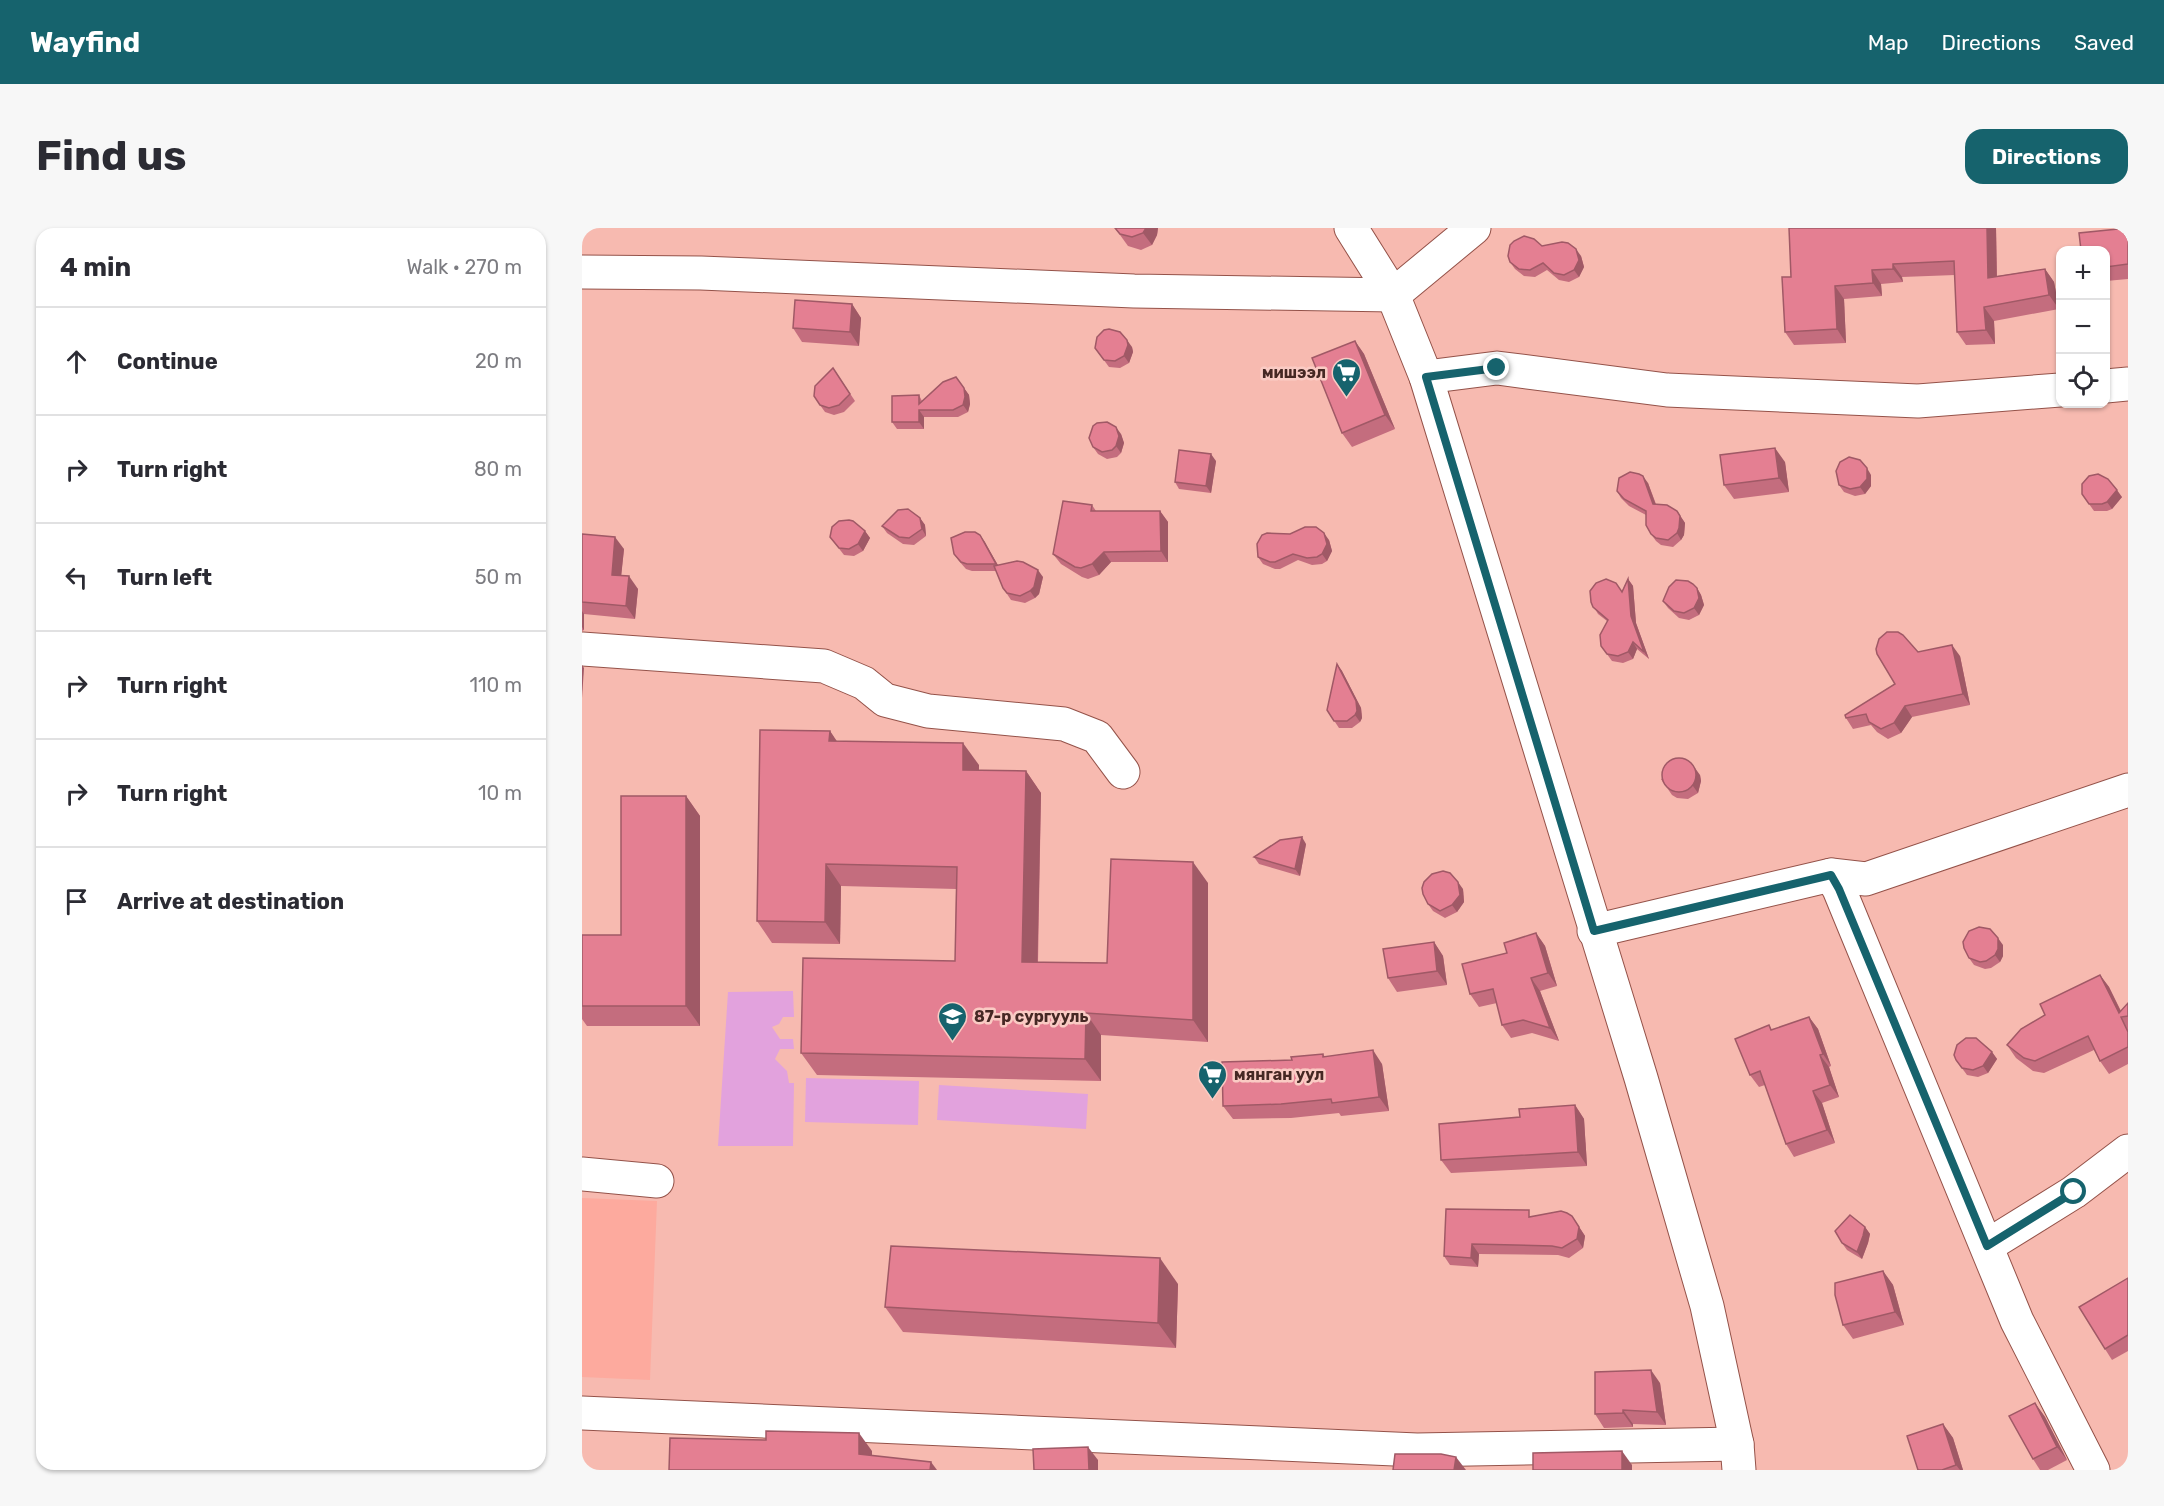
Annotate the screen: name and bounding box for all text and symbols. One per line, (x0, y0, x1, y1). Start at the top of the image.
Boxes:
text: Wayfind (30, 26, 140, 59)
text: Map (1868, 30, 1909, 55)
text: Directions (1942, 30, 2041, 55)
text: Saved (2074, 30, 2134, 55)
button: Directions (1965, 129, 2128, 184)
text: Find us (36, 131, 187, 181)
map controls (2056, 246, 2110, 408)
button: + (2056, 246, 2110, 300)
text: 4 min (60, 252, 131, 283)
text: Walk · 270 m (407, 255, 522, 279)
button: − (2056, 300, 2110, 354)
icon: ahead (60, 345, 93, 378)
text: Continue (117, 348, 218, 375)
text: 20 m (475, 349, 522, 373)
route end (1483, 354, 1509, 380)
button: locate (2056, 354, 2110, 408)
supermarket icon: мишээл (1331, 356, 1363, 398)
place label: мишээл (1262, 363, 1326, 382)
icon: right (60, 453, 93, 486)
text: Turn right (117, 456, 227, 483)
text: 80 m (474, 457, 522, 481)
icon: left (60, 561, 93, 594)
text: Turn left (117, 564, 212, 591)
text: 50 m (475, 565, 522, 589)
icon: right (60, 669, 93, 702)
text: Turn right (117, 672, 227, 699)
text: 110 m (470, 673, 522, 697)
icon: right (60, 777, 93, 810)
text: Turn right (117, 780, 227, 807)
text: 10 m (478, 781, 522, 805)
icon: arrive (60, 885, 93, 918)
text: Arrive at destination (117, 888, 344, 915)
school or university icon: 87-р сургууль (937, 1000, 969, 1042)
place label: 87-р сургууль (974, 1007, 1088, 1026)
supermarket icon: мянган уул (1197, 1058, 1229, 1100)
place label: мянган уул (1234, 1065, 1324, 1084)
route start (2060, 1178, 2086, 1204)

